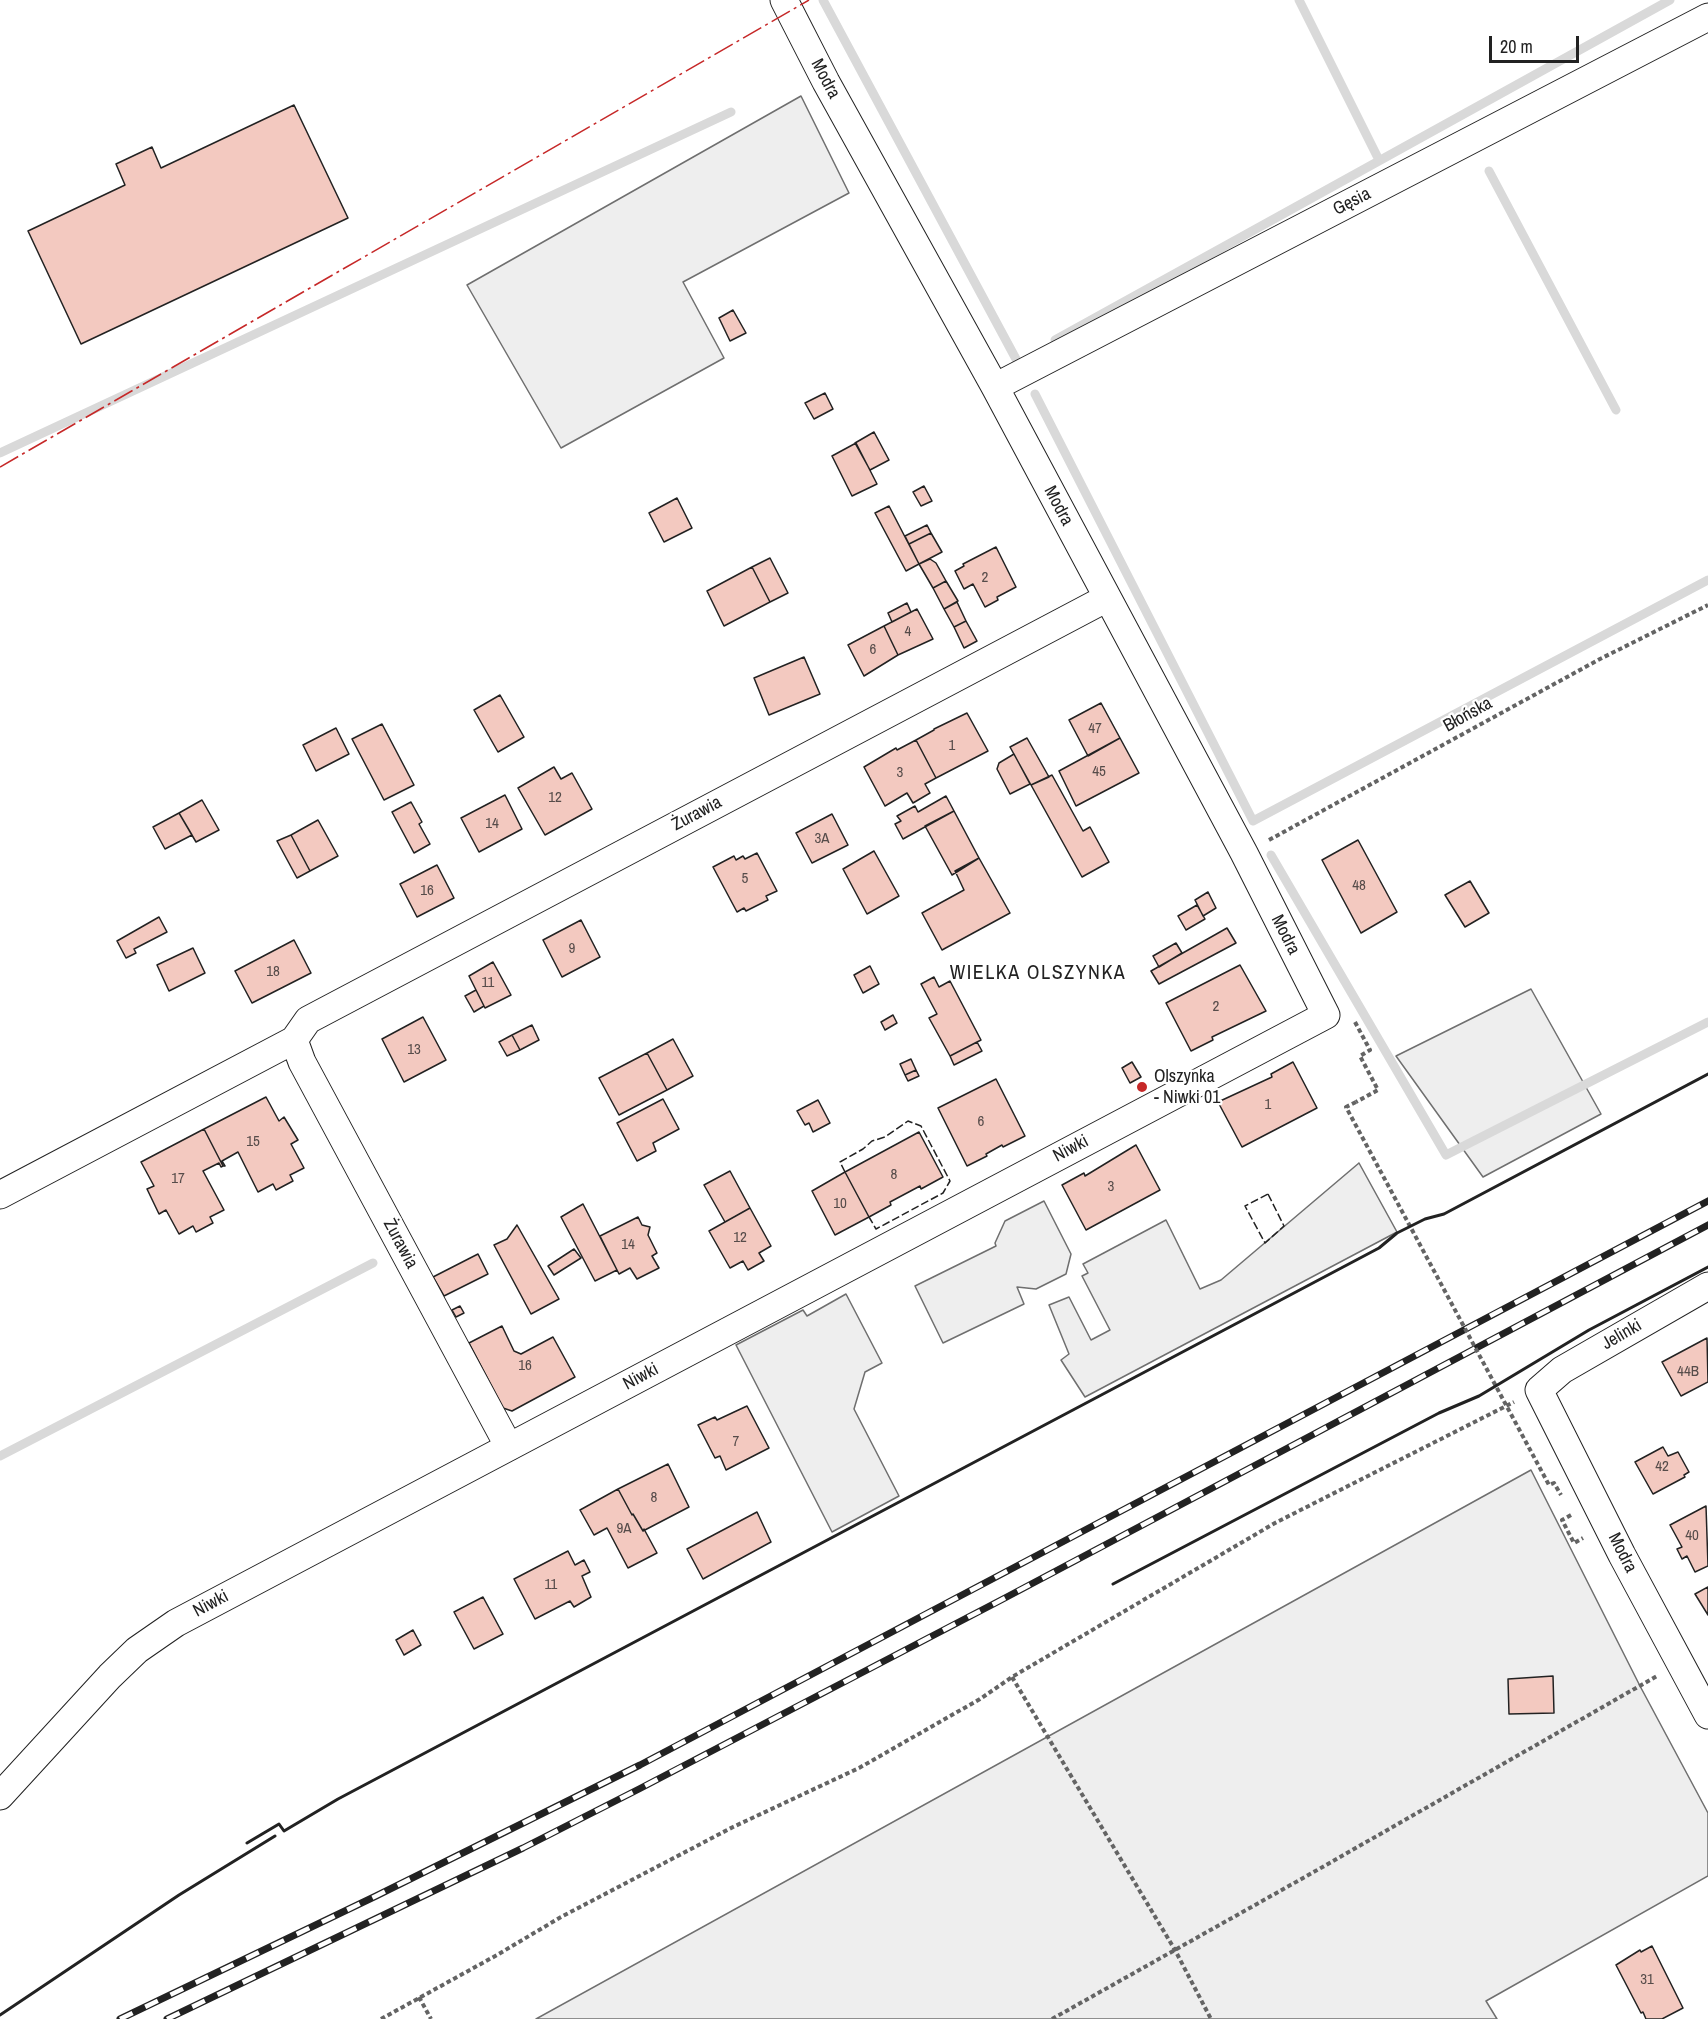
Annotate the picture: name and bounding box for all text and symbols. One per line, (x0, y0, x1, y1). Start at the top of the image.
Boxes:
scale bar (1492, 24, 1582, 62)
text: 20 m (1500, 34, 1533, 59)
street label: Modra (806, 55, 844, 103)
street label: Gęsia (1330, 183, 1374, 221)
street label: Modra (1039, 482, 1077, 530)
house number: 2 (982, 569, 988, 587)
house number: 4 (905, 623, 911, 641)
house number: 6 (870, 641, 876, 659)
street label: Błońska (1440, 693, 1496, 737)
house number: 47 (1088, 720, 1102, 738)
house number: 1 (949, 737, 955, 755)
house number: 45 (1092, 763, 1106, 781)
house number: 3 (897, 764, 903, 782)
house number: 12 (548, 789, 562, 807)
street label: Żurawia (668, 792, 726, 836)
house number: 14 (485, 815, 499, 833)
house number: 3A (814, 830, 830, 848)
house number: 5 (742, 870, 748, 888)
house number: 48 (1352, 877, 1366, 895)
house number: 16 (420, 882, 434, 900)
street label: Modra (1266, 911, 1304, 959)
house number: 9 (569, 940, 575, 958)
district label: WIELKA OLSZYNKA (950, 962, 1126, 986)
house number: 18 (266, 963, 280, 981)
house number: 11 (482, 974, 494, 992)
house number: 2 (1213, 998, 1219, 1016)
house number: 13 (407, 1041, 421, 1059)
place label: Olszynka - Niwki 01 (1154, 1066, 1220, 1108)
marker: Olszynka - Niwki 01 (1135, 1080, 1149, 1094)
house number: 1 (1265, 1096, 1271, 1114)
house number: 6 (978, 1113, 984, 1131)
street label: Niwki (1050, 1131, 1092, 1167)
house number: 15 (246, 1133, 260, 1151)
house number: 8 (891, 1166, 897, 1184)
house number: 17 (171, 1170, 185, 1188)
house number: 3 (1108, 1178, 1114, 1196)
house number: 10 (833, 1195, 847, 1213)
street label: Żurawia (378, 1215, 422, 1273)
house number: 12 (733, 1229, 747, 1247)
house number: 14 (621, 1236, 635, 1254)
street label: Jelinki (1598, 1315, 1646, 1355)
house number: 16 (518, 1357, 532, 1375)
street label: Niwki (620, 1359, 662, 1395)
house number: 44B (1677, 1363, 1699, 1381)
house number: 7 (733, 1433, 739, 1451)
house number: 42 (1655, 1458, 1669, 1476)
house number: 8 (651, 1489, 657, 1507)
house number: 9A (616, 1520, 632, 1538)
house number: 40 (1685, 1527, 1699, 1545)
street label: Modra (1603, 1529, 1641, 1577)
house number: 11 (545, 1576, 557, 1594)
street label: Niwki (190, 1586, 232, 1622)
house number: 31 (1640, 1971, 1654, 1989)

